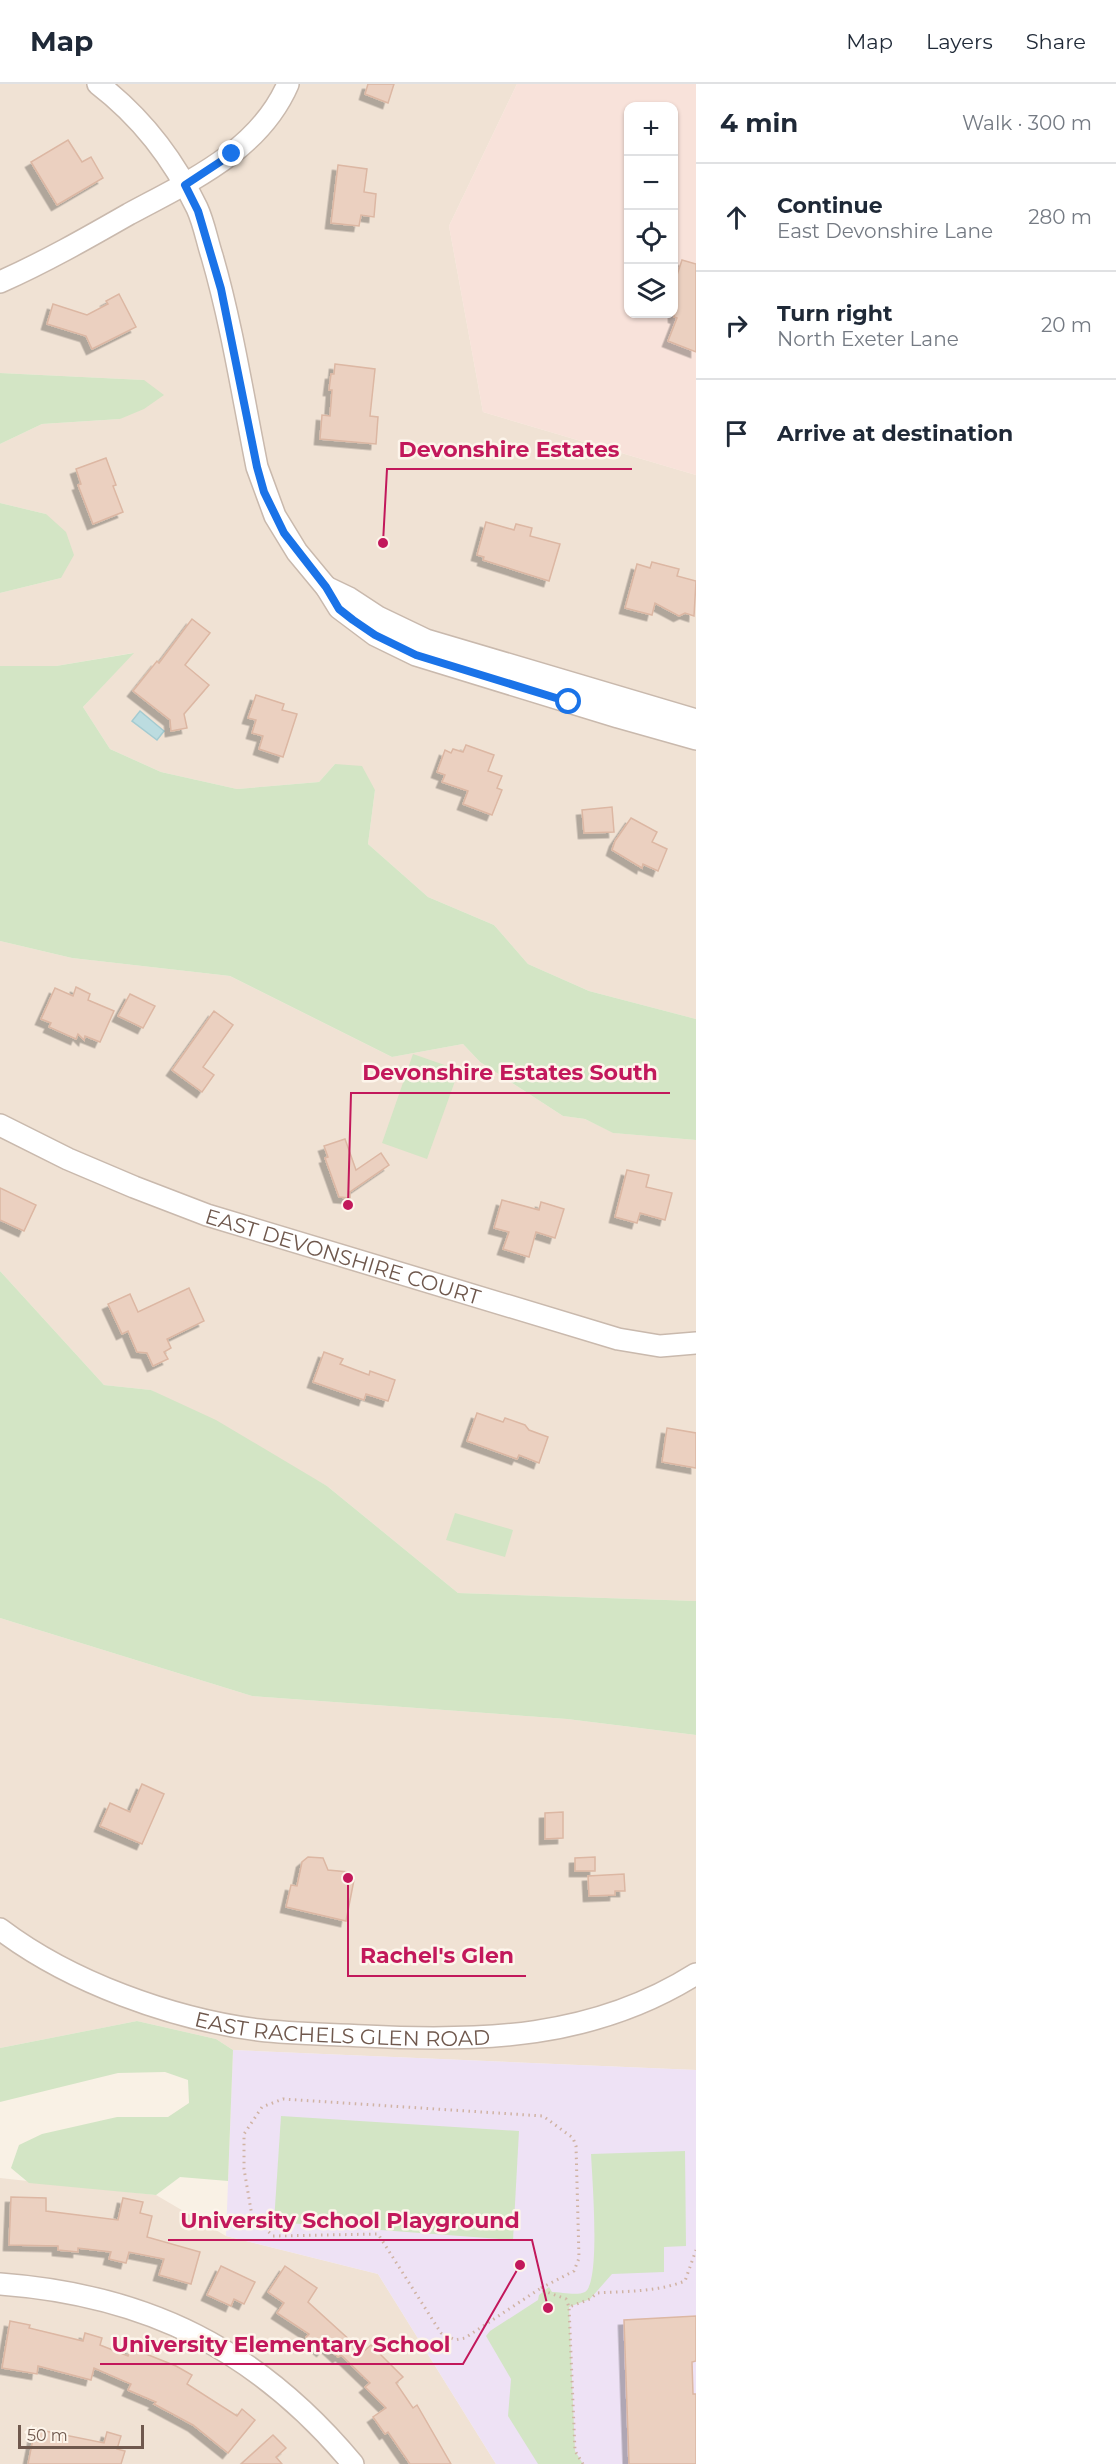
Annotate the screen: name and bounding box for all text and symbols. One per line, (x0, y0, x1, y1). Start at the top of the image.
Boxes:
text: Map (30, 24, 93, 58)
text: Map (846, 29, 893, 54)
text: Layers (926, 29, 993, 54)
text: Share (1026, 29, 1086, 54)
map controls (624, 102, 678, 318)
button: + (624, 102, 678, 156)
text: 4 min (720, 107, 798, 139)
text: Walk · 300 m (962, 111, 1092, 135)
route end (218, 140, 244, 166)
button: − (624, 156, 678, 210)
text: Continue (777, 192, 883, 219)
icon: ahead (720, 201, 753, 234)
text: 280 m (1028, 205, 1092, 229)
button: locate (624, 210, 678, 264)
text: East Devonshire Lane (777, 219, 993, 243)
button: layers (624, 264, 678, 318)
text: Turn right (777, 300, 892, 327)
icon: right (720, 309, 753, 342)
text: 20 m (1041, 313, 1092, 337)
text: North Exeter Lane (777, 327, 959, 351)
icon: arrive (720, 417, 753, 450)
text: Arrive at destination (777, 420, 1013, 447)
callout: Devonshire Estates (387, 429, 632, 469)
text: Devonshire Estates (398, 436, 620, 463)
route start (555, 688, 581, 714)
callout: Devonshire Estates South (351, 1053, 670, 1093)
text: Devonshire Estates South (362, 1059, 658, 1086)
street label: EAST DEVONSHIRE COURT (202, 1203, 484, 1309)
callout: Rachel's Glen (348, 1936, 526, 1976)
text: Rachel's Glen (360, 1942, 514, 1969)
street label: EAST RACHELS GLEN ROAD (192, 2006, 491, 2051)
callout: University School Playground (168, 2200, 532, 2240)
text: University School Playground (180, 2207, 520, 2234)
callout: University Elementary School (100, 2324, 463, 2364)
text: University Elementary School (112, 2331, 450, 2358)
scale bar (18, 2422, 144, 2450)
text: 50 m (27, 2426, 68, 2445)

